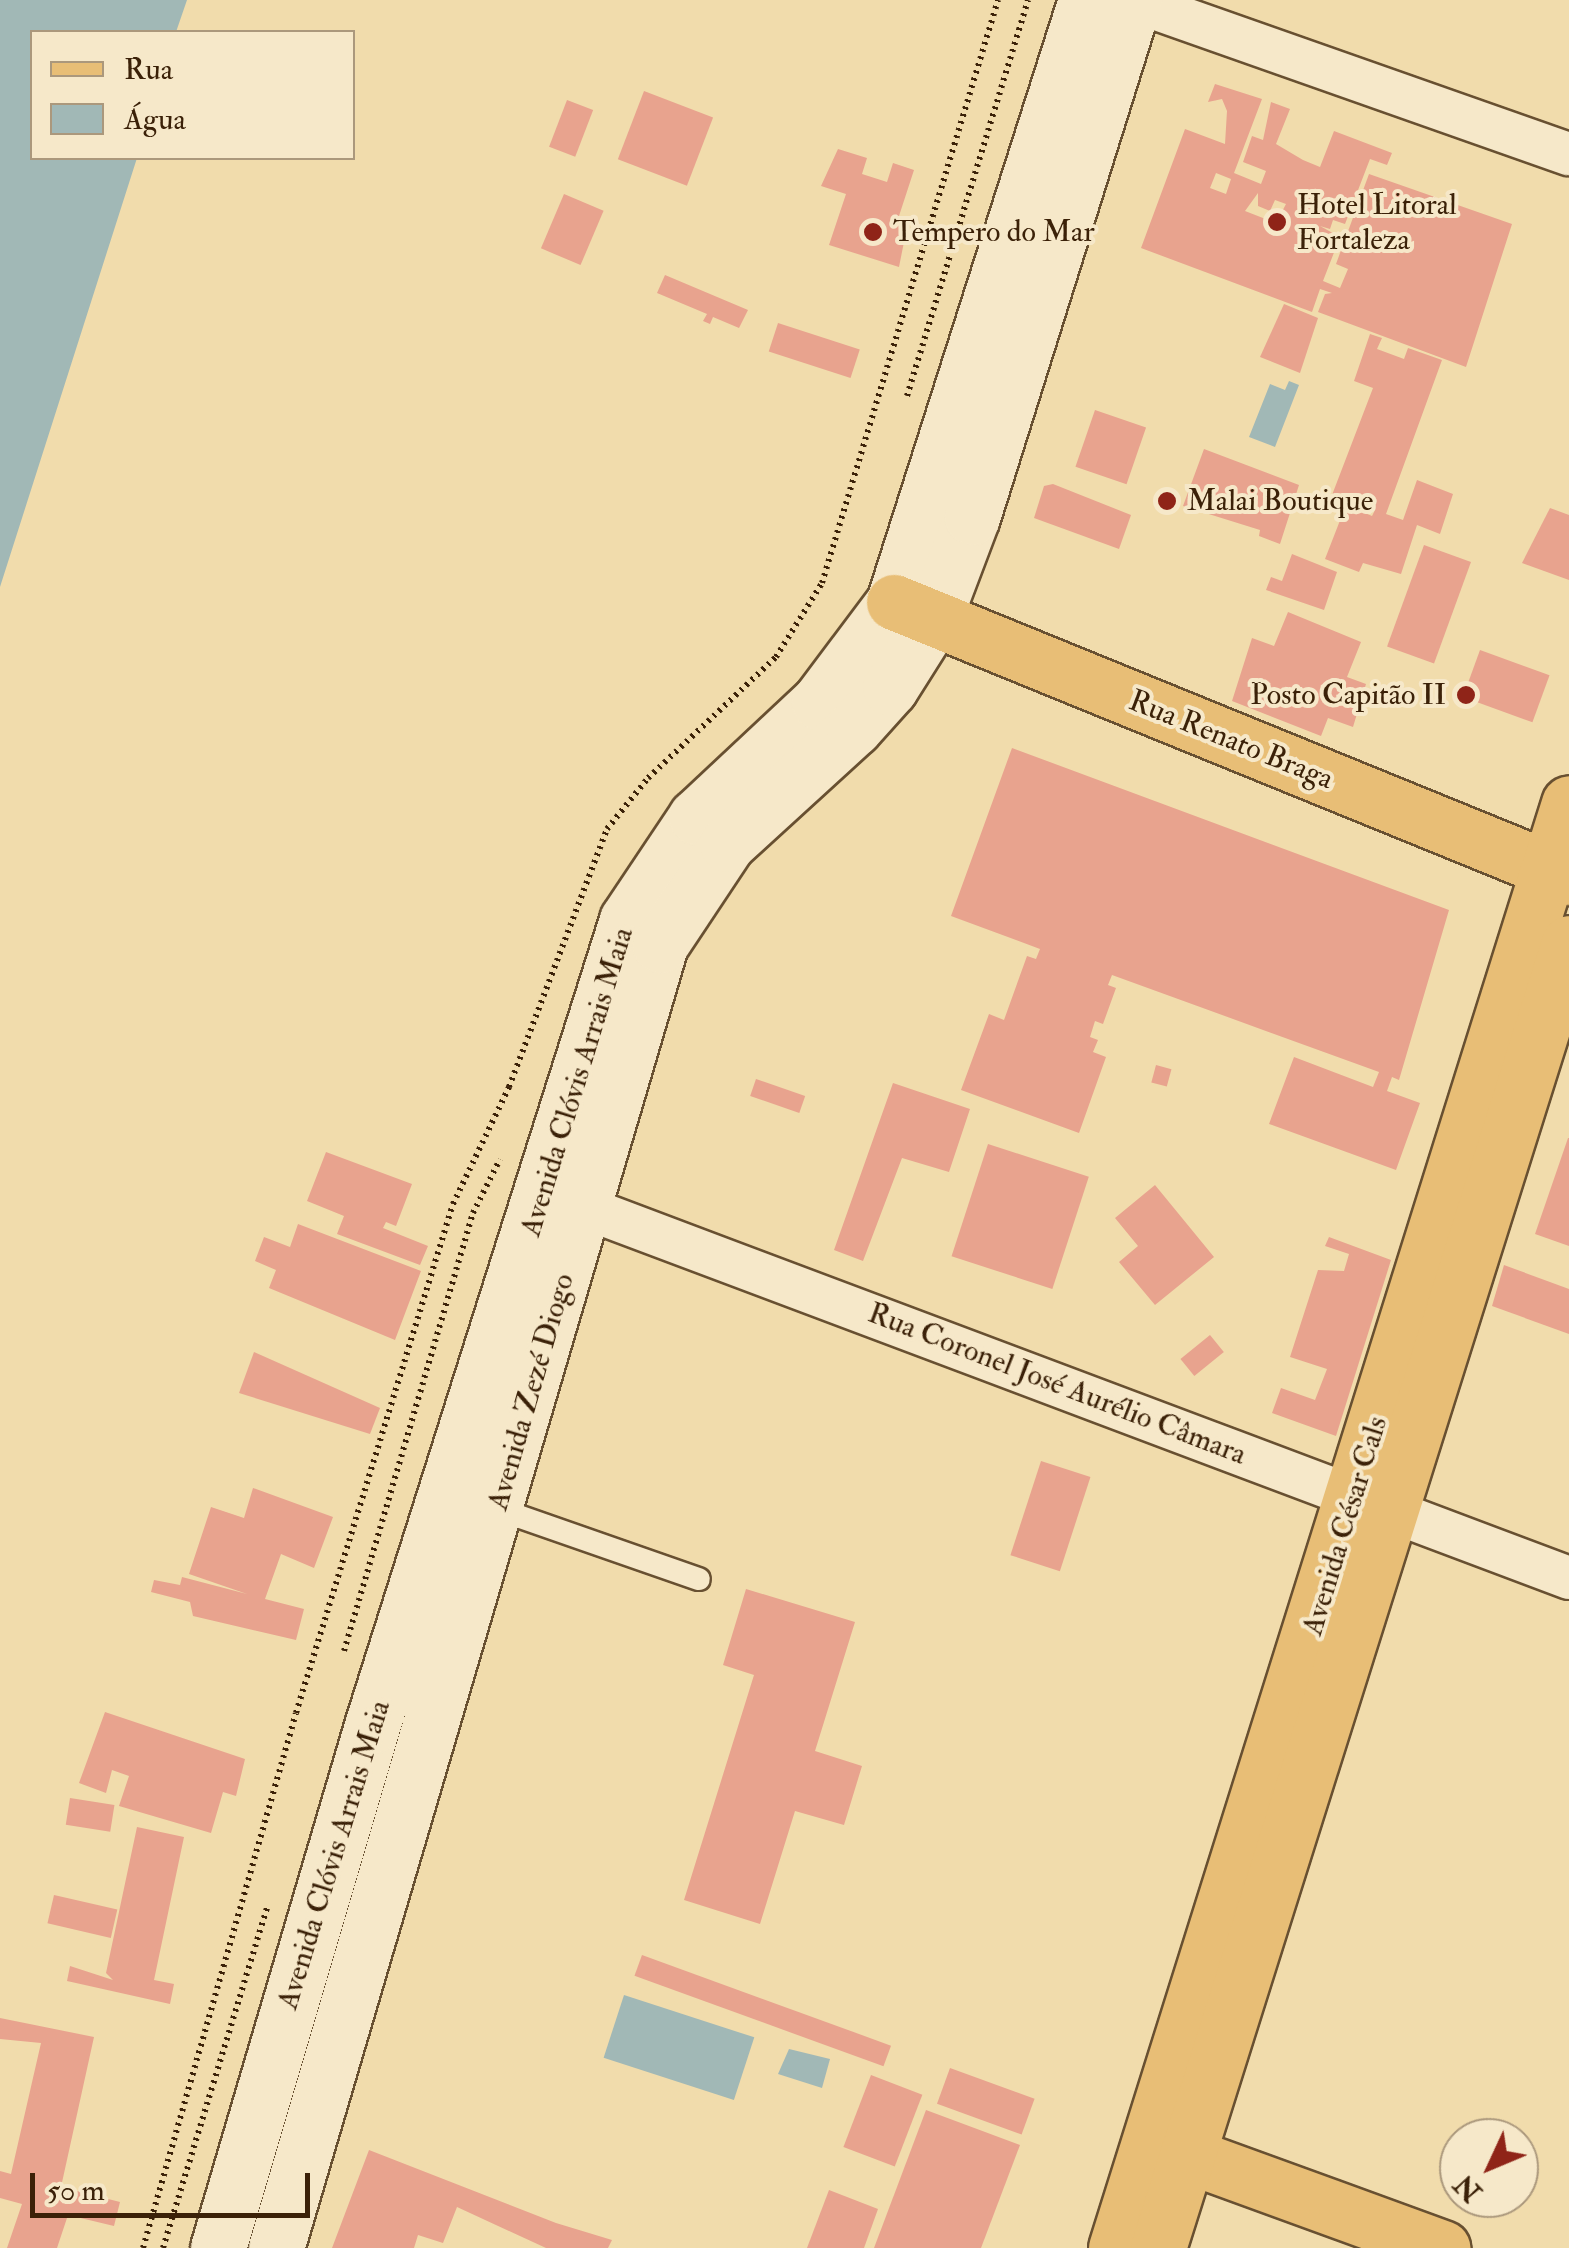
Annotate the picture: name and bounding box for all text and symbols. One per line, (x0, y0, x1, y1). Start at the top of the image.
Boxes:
legend (30, 30, 355, 160)
text: Rua (124, 51, 173, 88)
text: Água (124, 101, 186, 138)
place label: Hotel Litoral Fortaleza (1297, 187, 1457, 258)
marker: Hotel Litoral Fortaleza (1266, 211, 1288, 233)
place label: Tempero do Mar (893, 214, 1095, 250)
marker: Tempero do Mar (862, 221, 884, 243)
place label: Malai Boutique (1187, 483, 1373, 519)
marker: Malai Boutique (1156, 490, 1178, 512)
place label: Posto Capitão II (1250, 677, 1446, 713)
street label: Rua Renato Braga (1123, 683, 1339, 797)
marker: Posto Capitão II (1455, 684, 1477, 706)
street label: Avenida Clóvis Arrais Maia (513, 923, 641, 1241)
street label: Avenida Zezé Diogo (480, 1269, 582, 1515)
street label: Rua Coronel José Aurélio Câmara (863, 1295, 1251, 1473)
street label: Avenida César Cals (1295, 1412, 1395, 1640)
street label: Avenida Clóvis Arrais Maia (270, 1696, 398, 2014)
north arrow (1439, 2118, 1539, 2218)
scale bar (35, 2153, 315, 2215)
text: N (1447, 2167, 1490, 2209)
text: 50 m (47, 2172, 105, 2209)

